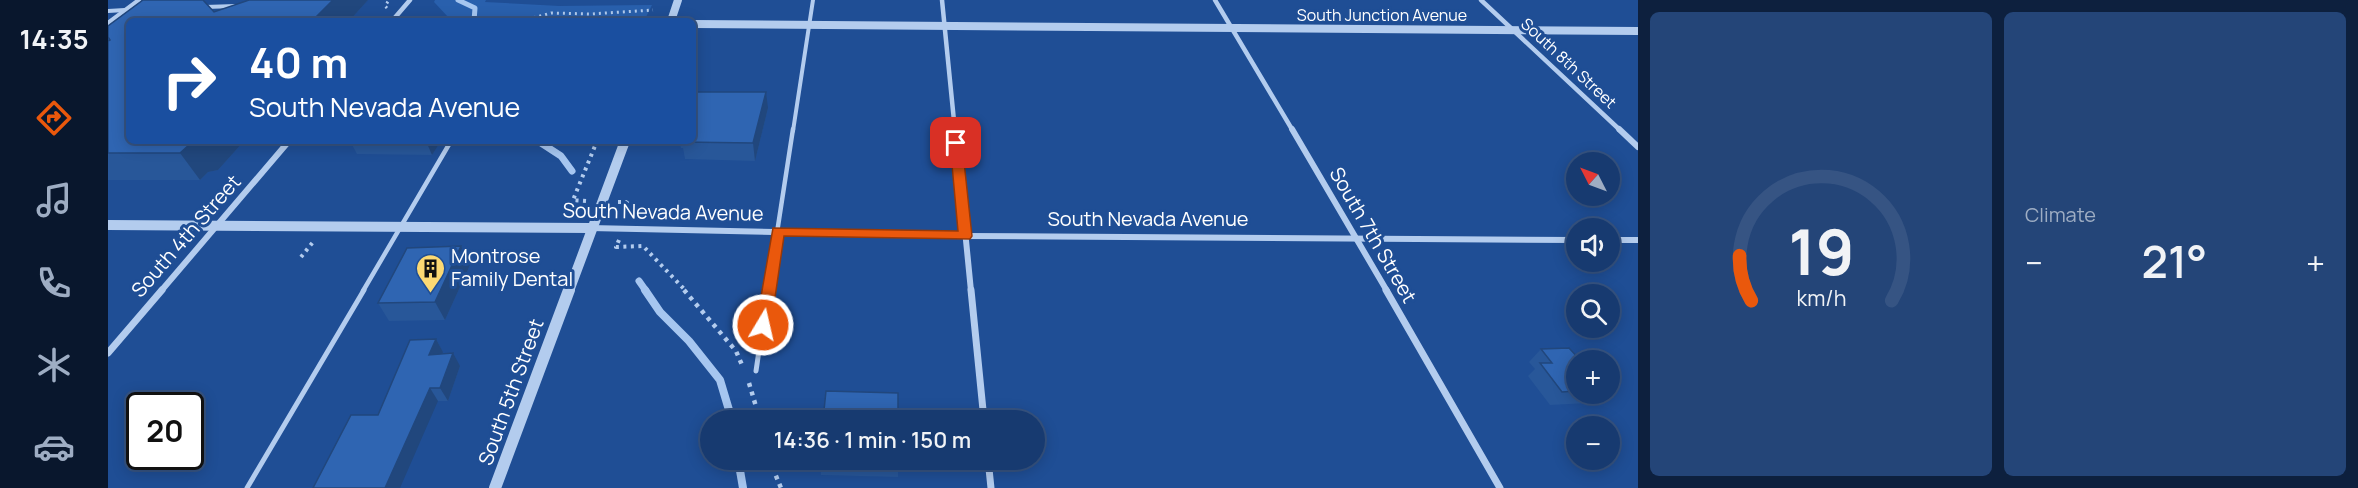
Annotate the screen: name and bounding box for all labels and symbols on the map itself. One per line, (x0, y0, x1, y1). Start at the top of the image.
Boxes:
street label: South Junction Avenue (1297, 4, 1467, 26)
street label: South 8th Street (1516, 13, 1622, 113)
pin (930, 117, 981, 168)
north arrow (1566, 152, 1620, 206)
street label: South 7th Street (1324, 162, 1423, 308)
street label: South 4th Street (125, 169, 246, 303)
street label: South Nevada Avenue (562, 196, 764, 227)
street label: South Nevada Avenue (1047, 205, 1249, 232)
place label: Montrose Family Dental (451, 242, 573, 292)
building icon: Montrose Family Dental (414, 252, 446, 294)
position arrow (731, 293, 795, 357)
street label: South 5th Street (471, 315, 550, 469)
speed limit sign: 20 (126, 392, 204, 470)

